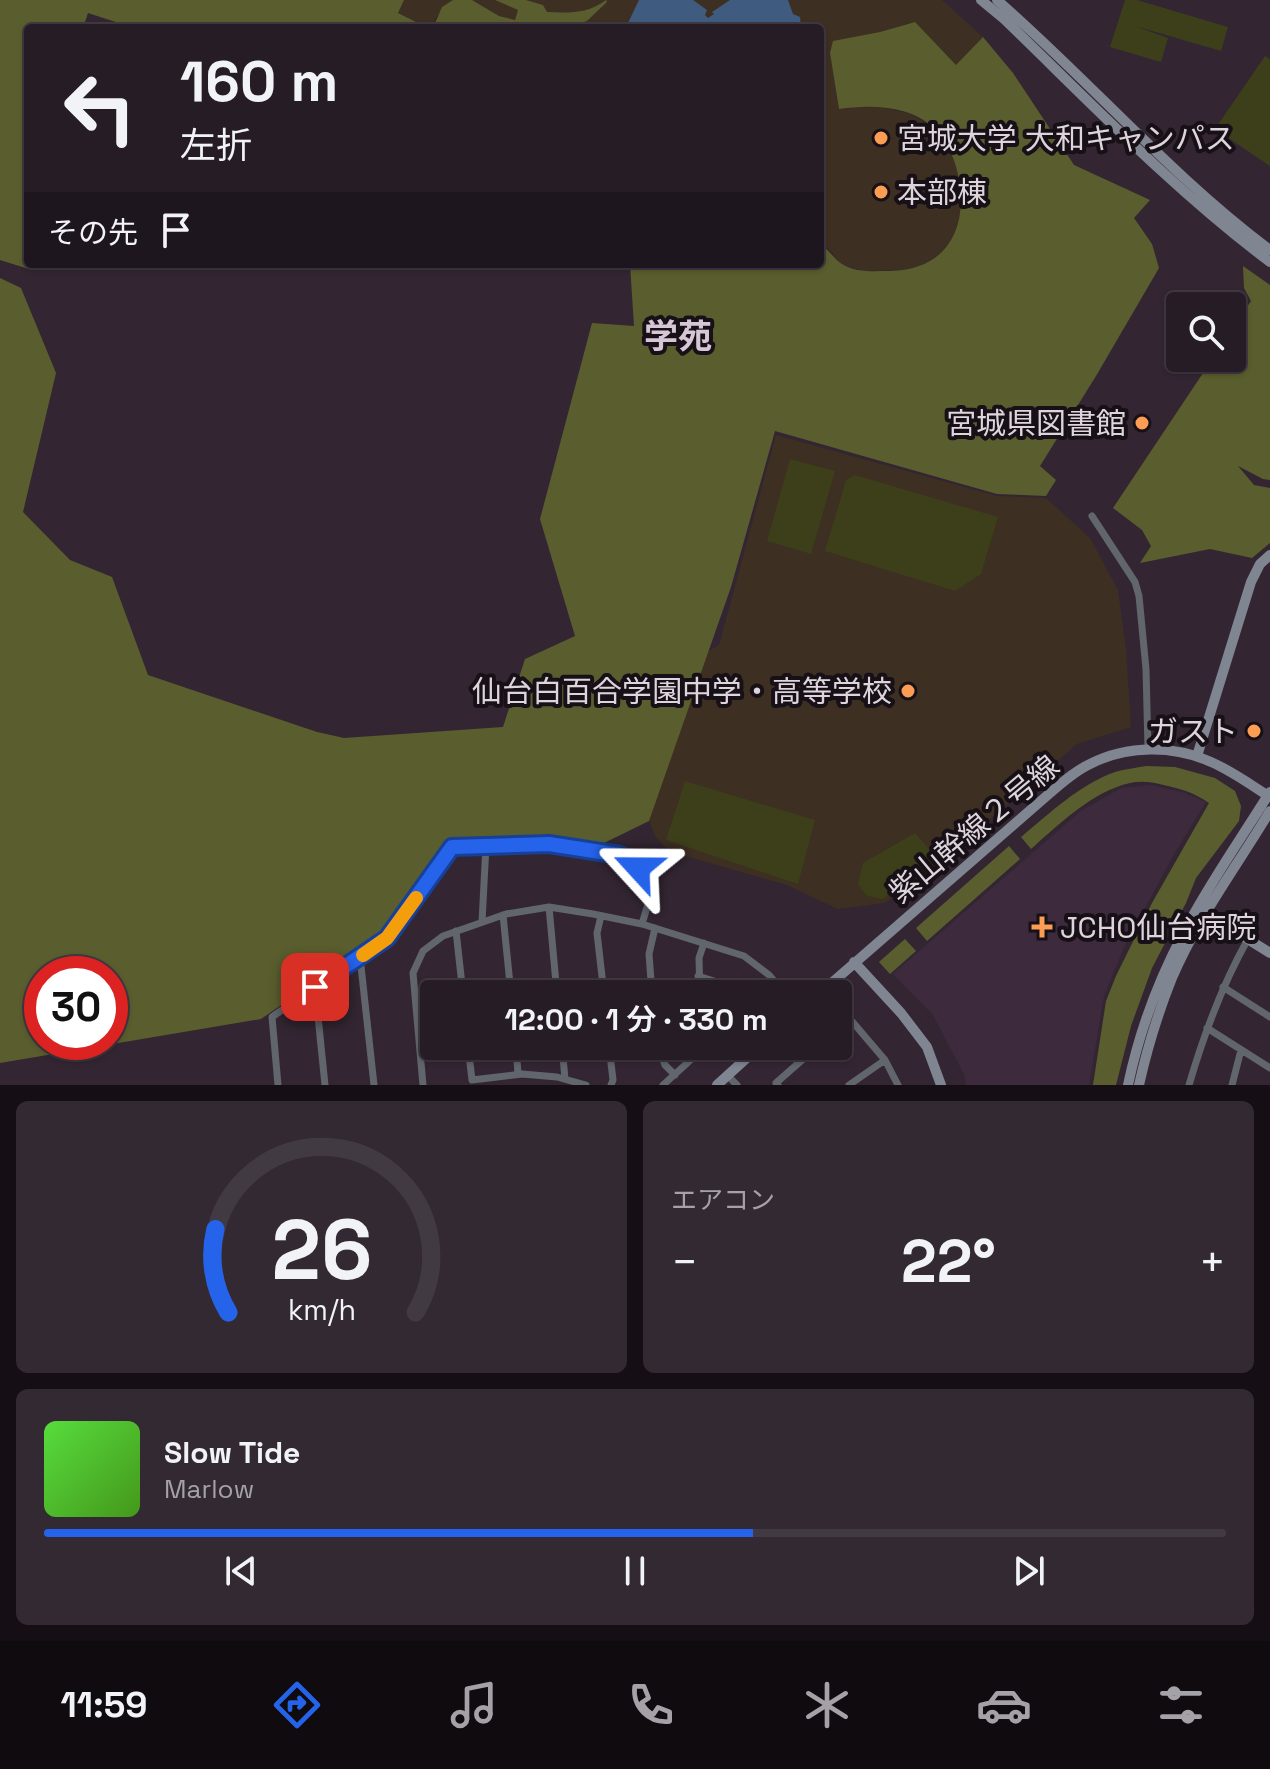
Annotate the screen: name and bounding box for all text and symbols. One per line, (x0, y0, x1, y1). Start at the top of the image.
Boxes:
text: 160 m (180, 46, 338, 117)
icon: left (48, 56, 152, 160)
place label: 宮城大学 大和キャンパス (897, 119, 1235, 158)
text: 左折 (180, 123, 252, 169)
marker: 宮城大学 大和キャンパス (872, 129, 890, 147)
place label: 本部棟 (897, 173, 987, 212)
marker: 本部棟 (872, 183, 890, 201)
icon: arrive (154, 208, 198, 252)
text: その先 (48, 213, 138, 252)
map controls (1166, 292, 1246, 372)
button: search (1166, 292, 1246, 372)
district label: 学苑 (644, 315, 712, 358)
place label: 宮城県図書館 (946, 404, 1126, 443)
marker: 宮城県図書館 (1133, 414, 1151, 432)
place label: 仙台白百合学園中学・高等学校 (472, 672, 892, 711)
marker: 仙台白百合学園中学・高等学校 (899, 682, 917, 700)
place label: ガスト (1148, 712, 1238, 751)
marker: ガスト (1245, 722, 1263, 740)
street label: 紫山幹線２号線 (881, 747, 1067, 911)
position arrow (596, 826, 680, 910)
place label: JCHO仙台病院 (1060, 908, 1256, 947)
marker: JCHO仙台病院 (1031, 916, 1053, 938)
pin (281, 953, 349, 1021)
speed limit sign: 30 (24, 956, 128, 1060)
icon: arrive (293, 965, 337, 1009)
text: 12:00 · 1 分 · 330 m (504, 1000, 768, 1039)
text: エアコン (671, 1183, 775, 1217)
text: 26 (271, 1197, 372, 1303)
text: 22° (901, 1223, 996, 1300)
text: − (671, 1234, 698, 1290)
text: + (1199, 1234, 1226, 1290)
text: km/h (287, 1292, 356, 1328)
text: Slow Tide (164, 1433, 300, 1472)
text: Marlow (164, 1472, 254, 1506)
icon: previous (219, 1549, 263, 1593)
icon: pause (613, 1549, 657, 1593)
icon: next (1007, 1549, 1051, 1593)
icon: directions (269, 1677, 325, 1733)
icon: music (446, 1677, 502, 1733)
icon: phone (623, 1677, 679, 1733)
icon: climate (799, 1677, 855, 1733)
icon: car (976, 1677, 1032, 1733)
icon: filters (1153, 1677, 1209, 1733)
text: 11:59 (60, 1682, 148, 1728)

